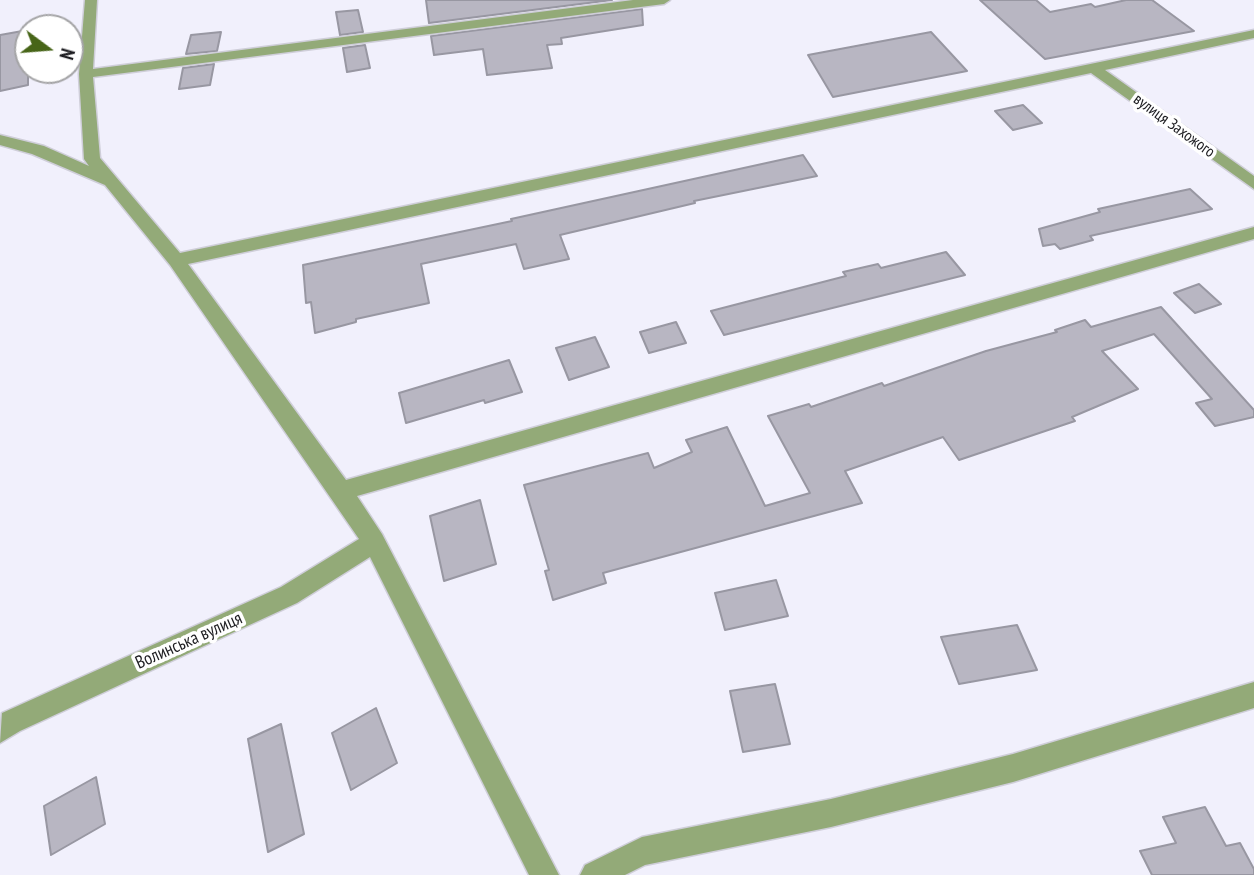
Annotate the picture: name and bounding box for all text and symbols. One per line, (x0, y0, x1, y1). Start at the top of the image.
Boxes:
north arrow (14, 14, 84, 84)
text: N (54, 46, 80, 62)
street label: вулиця Захожого (1130, 90, 1218, 162)
street label: Волинська вулиця (132, 608, 246, 674)

